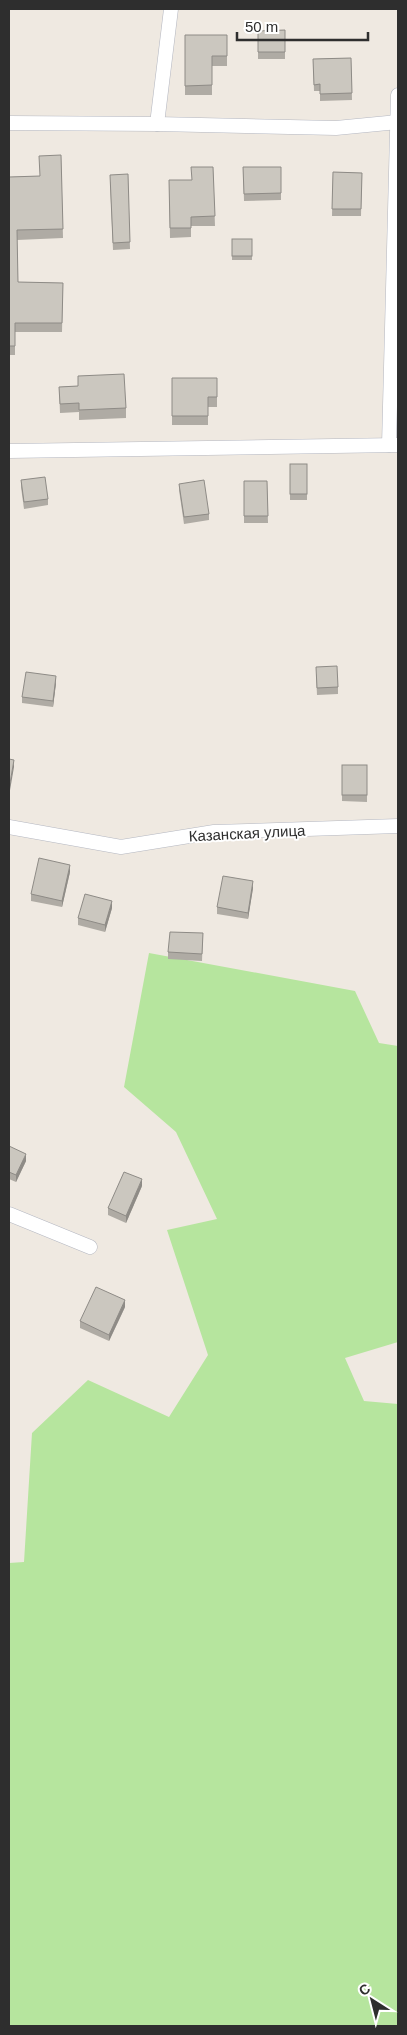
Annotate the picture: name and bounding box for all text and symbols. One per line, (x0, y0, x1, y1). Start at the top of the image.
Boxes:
scale bar (237, 10, 368, 42)
text: 50 m (245, 18, 278, 35)
street label: Казанская улица (188, 821, 306, 845)
north arrow (347, 1975, 397, 2025)
text: С (356, 1980, 373, 1999)

